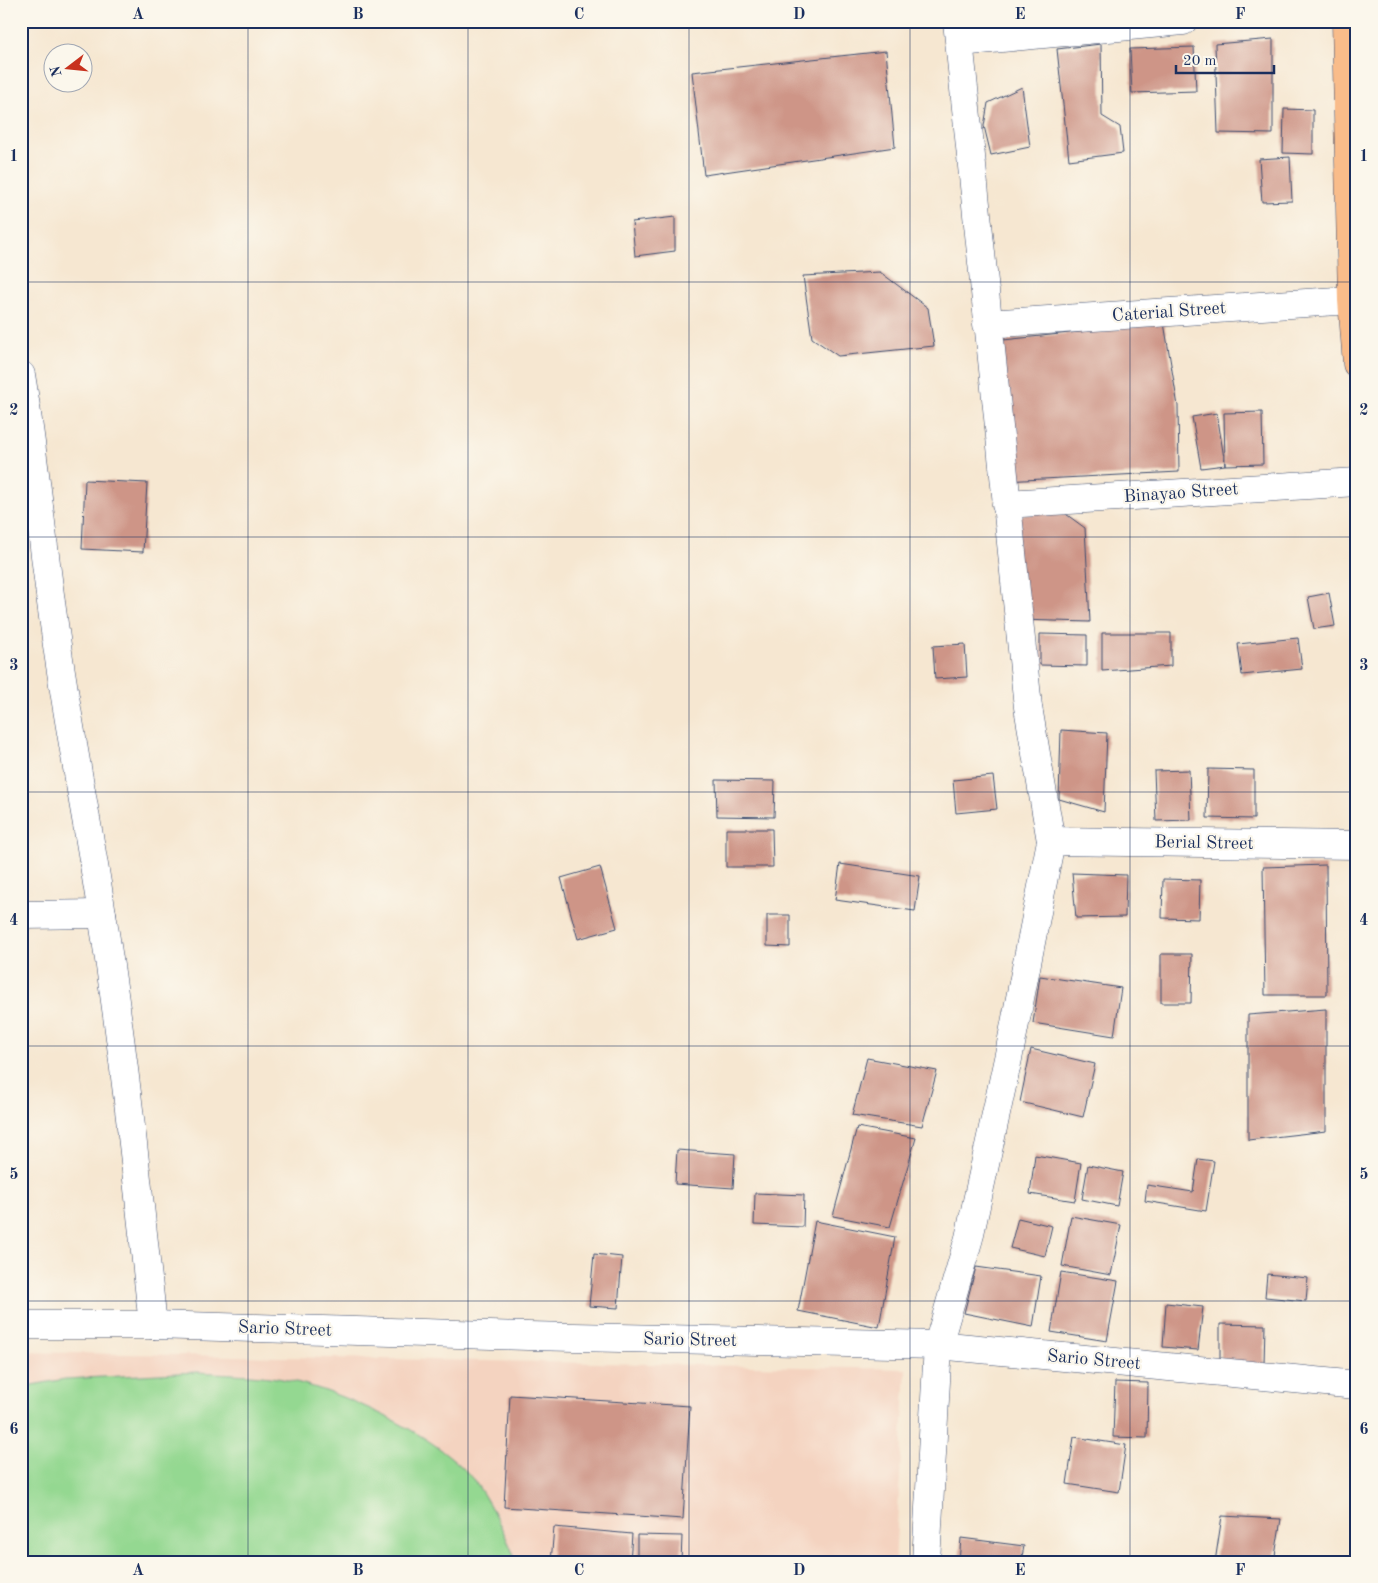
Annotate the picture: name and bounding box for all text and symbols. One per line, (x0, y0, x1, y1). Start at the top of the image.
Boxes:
text: A (132, 7, 144, 23)
text: B (352, 7, 364, 23)
text: C (574, 7, 584, 23)
text: D (793, 7, 805, 23)
text: E (1014, 7, 1026, 23)
text: F (1235, 7, 1246, 23)
north arrow (42, 42, 92, 92)
scale bar (1176, 42, 1273, 74)
text: 20 m (1183, 54, 1217, 69)
text: N (48, 64, 65, 78)
text: 1 (9, 149, 19, 165)
text: 1 (1359, 149, 1369, 165)
street label: Caterial Street (1111, 299, 1227, 325)
text: 2 (9, 403, 19, 419)
text: 2 (1359, 403, 1369, 419)
street label: Binayao Street (1123, 480, 1239, 506)
text: 3 (9, 658, 19, 674)
text: 3 (1359, 658, 1369, 674)
street label: Berial Street (1154, 833, 1254, 853)
text: 4 (9, 913, 19, 929)
text: 4 (1359, 913, 1369, 929)
text: 5 (9, 1167, 19, 1183)
text: 5 (1359, 1167, 1369, 1183)
street label: Sario Street (238, 1318, 332, 1340)
street label: Sario Street (643, 1330, 737, 1350)
street label: Sario Street (1046, 1347, 1142, 1373)
text: 6 (9, 1422, 19, 1438)
text: 6 (1359, 1422, 1369, 1438)
text: A (132, 1563, 144, 1579)
text: B (352, 1563, 364, 1579)
text: C (574, 1563, 584, 1579)
text: D (793, 1563, 805, 1579)
text: E (1014, 1563, 1026, 1579)
text: F (1235, 1563, 1246, 1579)

